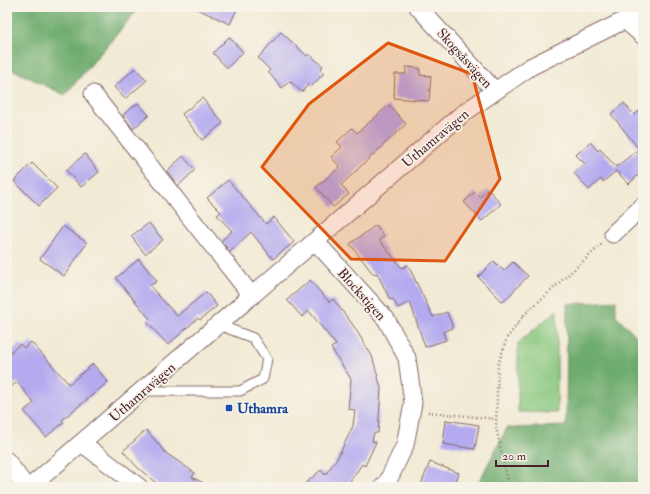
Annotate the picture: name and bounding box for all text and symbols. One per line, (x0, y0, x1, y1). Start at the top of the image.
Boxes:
street label: Skogsåsvägen (433, 25, 496, 92)
street label: Uthamravägen (398, 105, 472, 171)
street label: Blockstigen (334, 265, 390, 324)
street label: Uthamravägen (106, 359, 179, 426)
place label: Uthamra (237, 400, 289, 417)
marker: Uthamra (224, 403, 234, 413)
scale bar (496, 442, 548, 468)
text: 20 m (502, 449, 527, 464)

